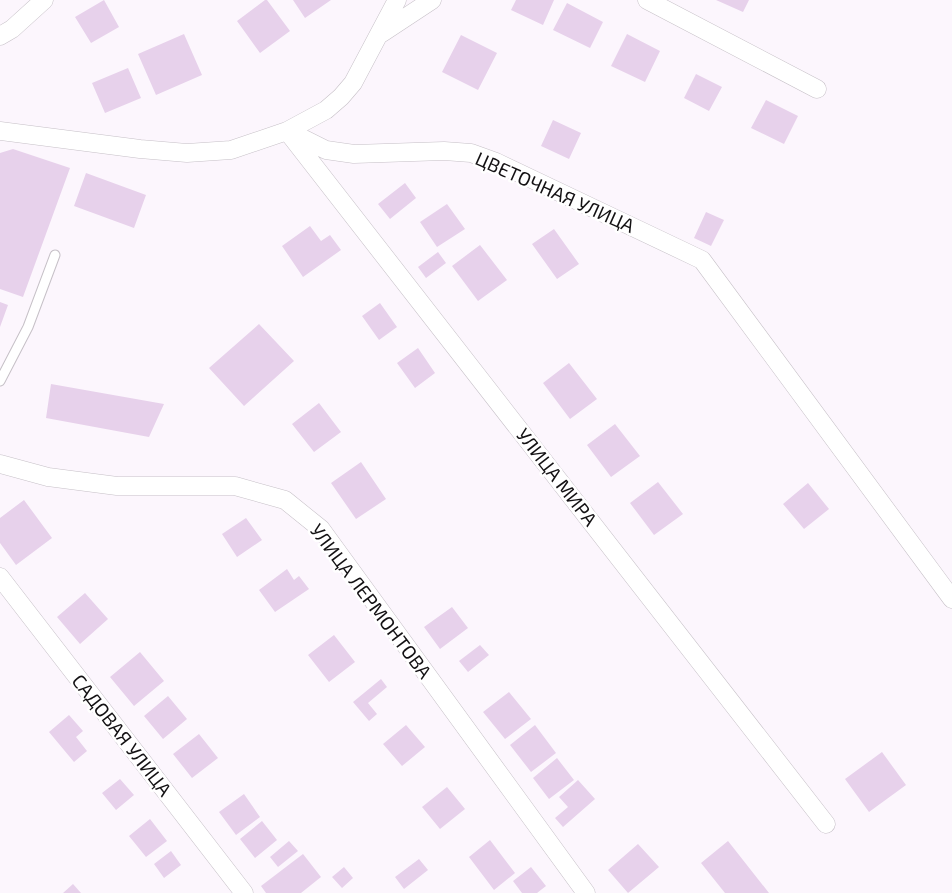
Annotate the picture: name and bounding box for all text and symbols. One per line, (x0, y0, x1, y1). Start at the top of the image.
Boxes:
street label: ЦВЕТОЧНАЯ УЛИЦА (472, 146, 638, 237)
street label: УЛИЦА МИРА (512, 423, 603, 530)
street label: УЛИЦА ЛЕРМОНТОВА (306, 519, 437, 683)
street label: САДОВАЯ УЛИЦА (68, 669, 177, 800)

